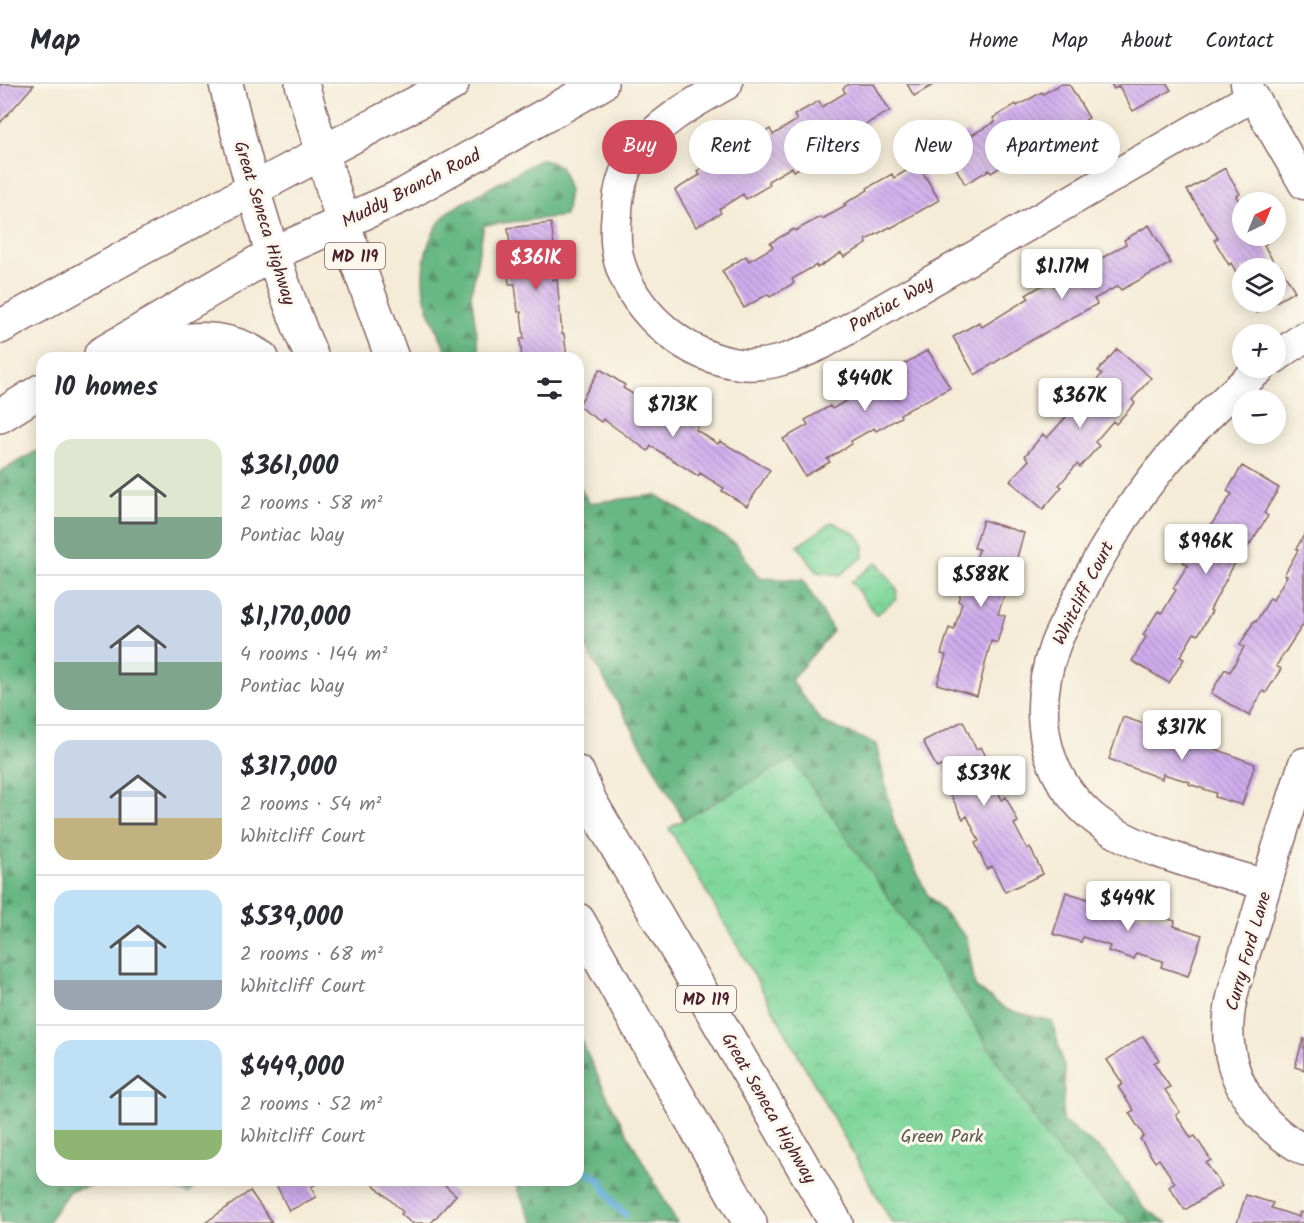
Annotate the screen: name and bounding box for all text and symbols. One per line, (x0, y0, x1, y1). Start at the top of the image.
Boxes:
text: Map (30, 19, 81, 64)
text: Home (969, 25, 1018, 58)
text: Map (1051, 25, 1088, 58)
text: About (1121, 25, 1172, 58)
text: Contact (1205, 25, 1274, 58)
chip: Buy (602, 120, 677, 174)
chip: Rent (689, 120, 772, 174)
chip: Filters (784, 120, 881, 174)
chip: New (893, 120, 973, 174)
chip: Apartment (985, 120, 1120, 174)
street label: Great Seneca Highway (225, 138, 302, 310)
street label: Muddy Branch Road (337, 141, 487, 237)
north arrow (1232, 192, 1286, 246)
map controls (1232, 192, 1286, 444)
pin: $361K (494, 240, 578, 291)
road number: MD 119 (325, 243, 385, 269)
text: $361K (510, 243, 562, 275)
pin: $1.17M (1013, 249, 1111, 300)
text: $1.17M (1035, 252, 1089, 284)
button: layers (1232, 258, 1286, 312)
street label: Pontiac Way (844, 269, 940, 341)
button: + (1232, 324, 1286, 378)
pin: $440K (823, 361, 907, 412)
text: $440K (837, 364, 893, 396)
text: 10 homes (54, 367, 158, 409)
icon: filters (533, 372, 566, 405)
pin: $367K (1038, 378, 1122, 429)
text: $367K (1052, 381, 1108, 413)
pin: $713K (631, 387, 715, 438)
text: $713K (648, 390, 698, 422)
button: − (1232, 390, 1286, 444)
text: $361,000 (240, 446, 338, 488)
icon: home (102, 463, 174, 535)
text: 2 rooms · 58 m² (240, 488, 382, 520)
text: Pontiac Way (240, 520, 344, 552)
pin: $996K (1164, 524, 1248, 575)
text: $996K (1179, 527, 1233, 559)
street label: Whitcliff Court (1046, 536, 1123, 651)
pin: $588K (939, 557, 1023, 608)
text: $588K (952, 560, 1010, 592)
text: $1,170,000 (240, 597, 350, 639)
icon: home (102, 614, 174, 686)
text: 4 rooms · 144 m² (240, 639, 387, 671)
text: Pontiac Way (240, 671, 344, 703)
pin: $317K (1140, 710, 1224, 761)
text: $317K (1157, 713, 1207, 745)
text: $317,000 (240, 747, 337, 789)
pin: $539K (942, 756, 1026, 807)
text: $539K (956, 759, 1012, 791)
icon: home (102, 764, 174, 836)
text: 2 rooms · 54 m² (240, 789, 381, 821)
text: Whitcliff Court (240, 821, 366, 853)
pin: $449K (1086, 881, 1170, 932)
text: $449K (1100, 884, 1156, 916)
street label: Curry Ford Lane (1219, 888, 1280, 1014)
text: $539,000 (240, 897, 343, 939)
icon: home (102, 914, 174, 986)
text: 2 rooms · 68 m² (240, 939, 383, 971)
text: Whitcliff Court (240, 971, 366, 1003)
road number: MD 119 (676, 986, 736, 1012)
street label: Great Seneca Highway (713, 1028, 823, 1190)
text: $449,000 (240, 1047, 344, 1089)
icon: home (102, 1064, 174, 1136)
text: 2 rooms · 52 m² (240, 1089, 382, 1121)
text: Whitcliff Court (240, 1121, 366, 1153)
park label: Green Park (901, 1123, 984, 1152)

